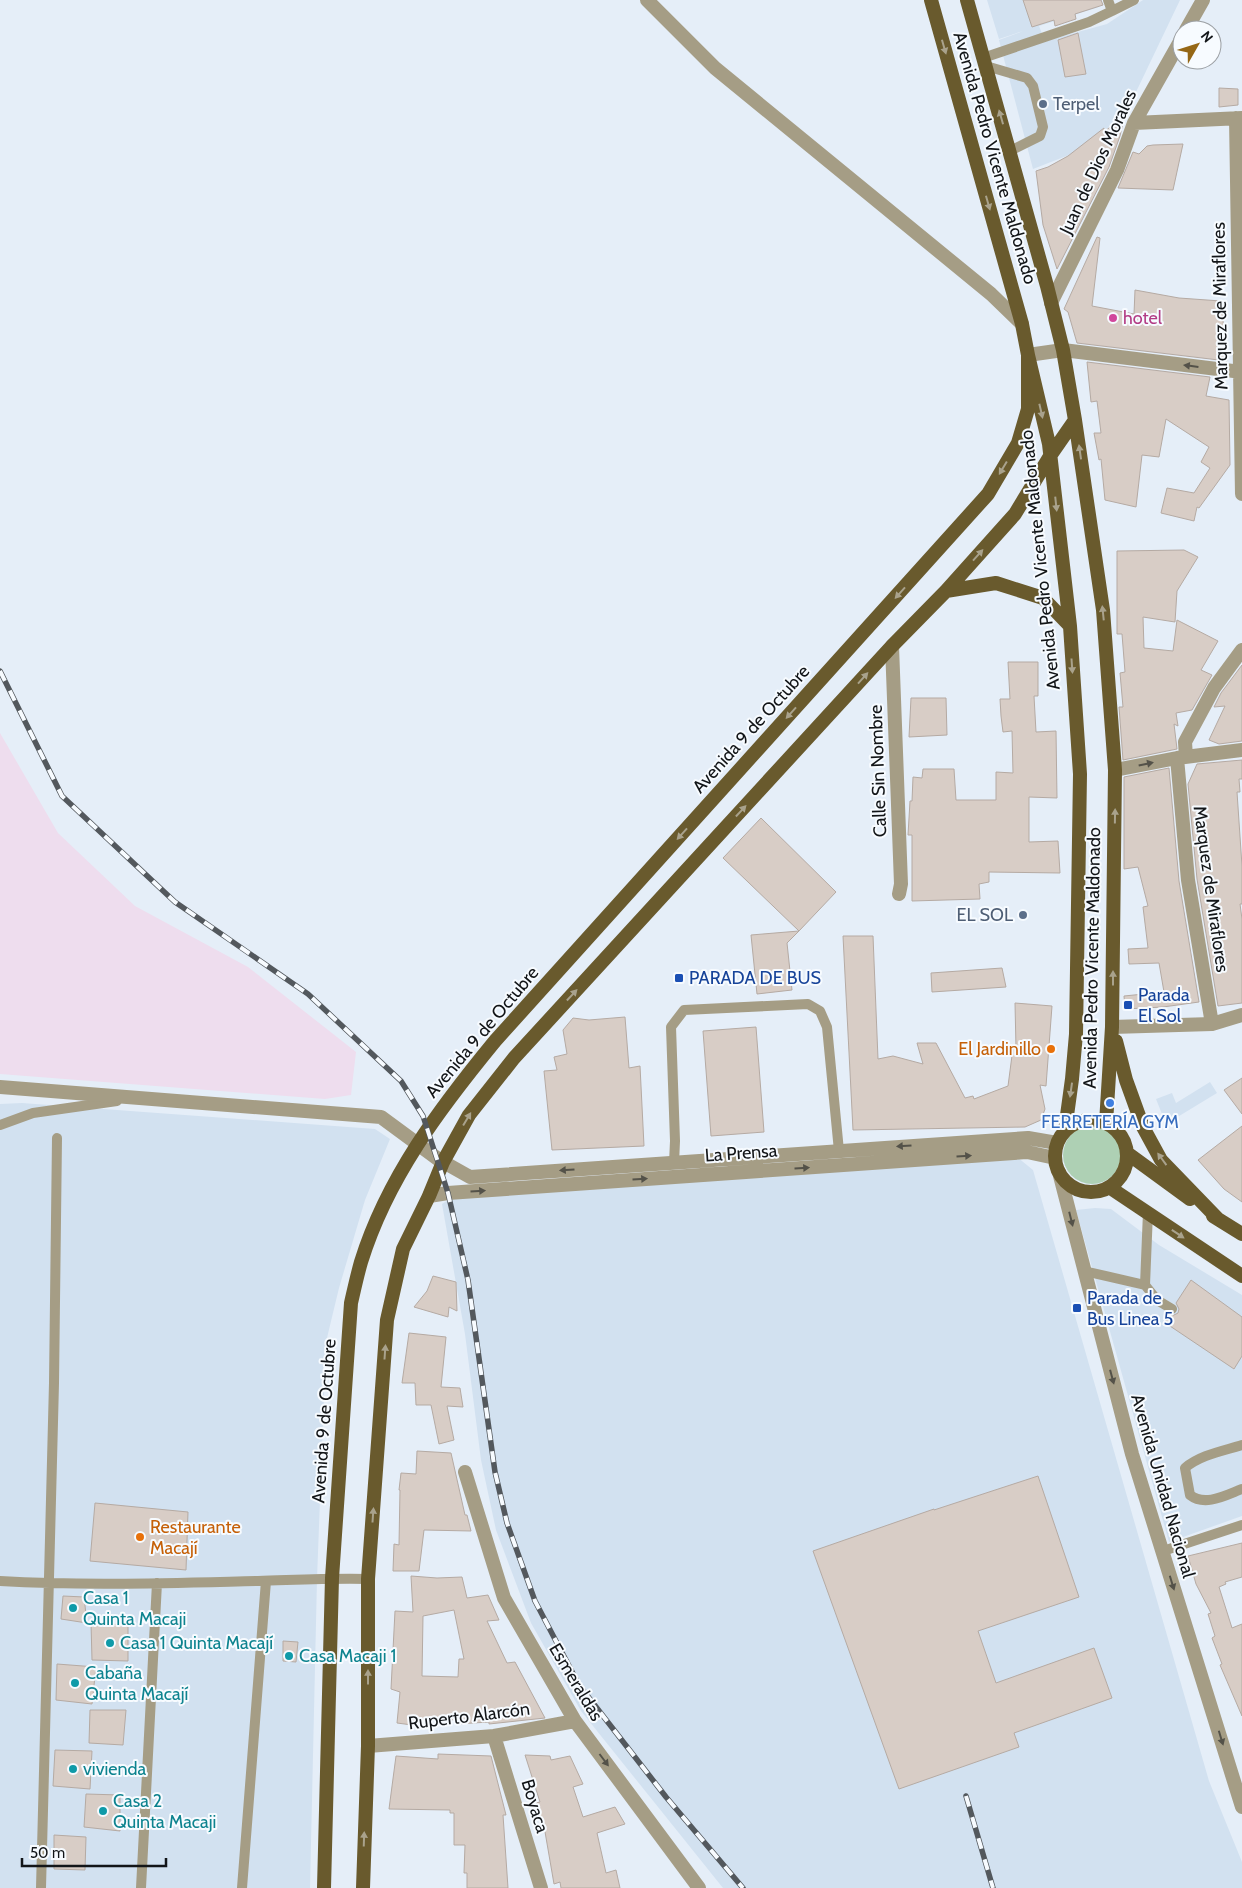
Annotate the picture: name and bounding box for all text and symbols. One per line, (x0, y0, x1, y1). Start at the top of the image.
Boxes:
north arrow (1172, 20, 1222, 70)
text: N (1197, 27, 1217, 46)
street label: Avenida Pedro Vicente Maldonado (948, 29, 1042, 287)
one-way arrow (940, 39, 948, 54)
street label: Juan de Dios Morales (1054, 86, 1141, 239)
place label: Terpel (1053, 93, 1100, 115)
marker: Terpel (1037, 98, 1049, 110)
one-way arrow (996, 110, 1004, 125)
one-way arrow (985, 196, 993, 211)
street label: Marquez de Miraflores (1208, 222, 1232, 390)
place label: hotel (1123, 307, 1163, 329)
marker: hotel (1107, 312, 1119, 324)
one-way arrow (1183, 362, 1199, 370)
one-way arrow (1037, 404, 1045, 419)
street label: Avenida Pedro Vicente Maldonado (1015, 429, 1065, 691)
one-way arrow (1076, 444, 1084, 460)
one-way arrow (999, 462, 1008, 475)
one-way arrow (1052, 497, 1060, 513)
one-way arrow (973, 549, 984, 562)
one-way arrow (894, 586, 906, 598)
one-way arrow (1099, 604, 1107, 620)
one-way arrow (1069, 658, 1077, 674)
street label: Avenida 9 de Octubre (688, 660, 814, 798)
one-way arrow (857, 673, 869, 685)
street label: Calle Sin Nombre (865, 704, 891, 838)
one-way arrow (785, 707, 797, 719)
one-way arrow (1138, 760, 1154, 768)
street label: Marquez de Miraflores (1188, 804, 1234, 974)
one-way arrow (735, 806, 747, 818)
one-way arrow (1111, 808, 1119, 824)
one-way arrow (676, 827, 688, 839)
street label: Avenida Pedro Vicente Maldonado (1079, 827, 1105, 1089)
place label: EL SOL (957, 904, 1013, 926)
marker: EL SOL (1017, 909, 1029, 921)
street label: Avenida 9 de Octubre (421, 962, 543, 1102)
place label: PARADA DE BUS (689, 967, 821, 989)
one-way arrow (1109, 970, 1117, 986)
marker: PARADA DE BUS (673, 972, 685, 984)
place label: Parada El Sol (1138, 984, 1190, 1027)
one-way arrow (566, 990, 578, 1002)
marker: Parada El Sol (1122, 999, 1134, 1011)
place label: El Jardinillo (958, 1038, 1041, 1060)
marker: El Jardinillo (1045, 1043, 1057, 1055)
one-way arrow (1067, 1083, 1075, 1099)
marker: FERRETERÍA GYM (1104, 1097, 1116, 1109)
place label: FERRETERÍA GYM (1041, 1111, 1179, 1133)
one-way arrow (462, 1112, 471, 1125)
street label: La Prensa (704, 1139, 778, 1167)
one-way arrow (896, 1143, 912, 1151)
one-way arrow (956, 1152, 972, 1160)
one-way arrow (1157, 1152, 1167, 1166)
one-way arrow (794, 1163, 810, 1171)
one-way arrow (559, 1166, 575, 1174)
one-way arrow (632, 1175, 648, 1183)
one-way arrow (470, 1186, 486, 1194)
one-way arrow (1067, 1212, 1075, 1227)
one-way arrow (1172, 1229, 1185, 1239)
place label: Parada de Bus Linea 5 (1087, 1287, 1173, 1330)
marker: Parada de Bus Linea 5 (1071, 1302, 1083, 1314)
street label: Avenida 9 de Octubre (307, 1338, 341, 1504)
one-way arrow (381, 1344, 389, 1360)
one-way arrow (1108, 1369, 1116, 1384)
street label: Avenida Unidad Nacional (1126, 1392, 1200, 1581)
one-way arrow (369, 1506, 377, 1522)
place label: Restaurante Macají (150, 1516, 241, 1559)
marker: Restaurante Macají (134, 1531, 146, 1543)
one-way arrow (1169, 1576, 1177, 1591)
place label: Casa 1 Quinta Macaji (83, 1587, 186, 1630)
marker: Casa 1 Quinta Macaji (67, 1602, 79, 1614)
place label: Casa 1 Quinta Macají (120, 1632, 273, 1654)
marker: Casa 1 Quinta Macají (104, 1637, 116, 1649)
street label: Esmeraldas (544, 1639, 608, 1725)
place label: Casa Macaji 1 (299, 1645, 396, 1667)
marker: Casa Macaji 1 (283, 1650, 295, 1662)
place label: Cabaña Quinta Macají (85, 1662, 188, 1705)
one-way arrow (364, 1669, 372, 1685)
marker: Cabaña Quinta Macají (69, 1677, 81, 1689)
street label: Ruperto Alarcón (407, 1698, 531, 1734)
one-way arrow (1217, 1731, 1225, 1746)
one-way arrow (599, 1753, 609, 1767)
place label: vivienda (83, 1758, 147, 1780)
marker: vivienda (67, 1763, 79, 1775)
street label: Boyaca (516, 1777, 554, 1836)
place label: Casa 2 Quinta Macaji (113, 1790, 216, 1833)
marker: Casa 2 Quinta Macaji (97, 1805, 109, 1817)
one-way arrow (361, 1831, 369, 1847)
scale bar (22, 1836, 166, 1868)
text: 50 m (30, 1844, 65, 1862)

